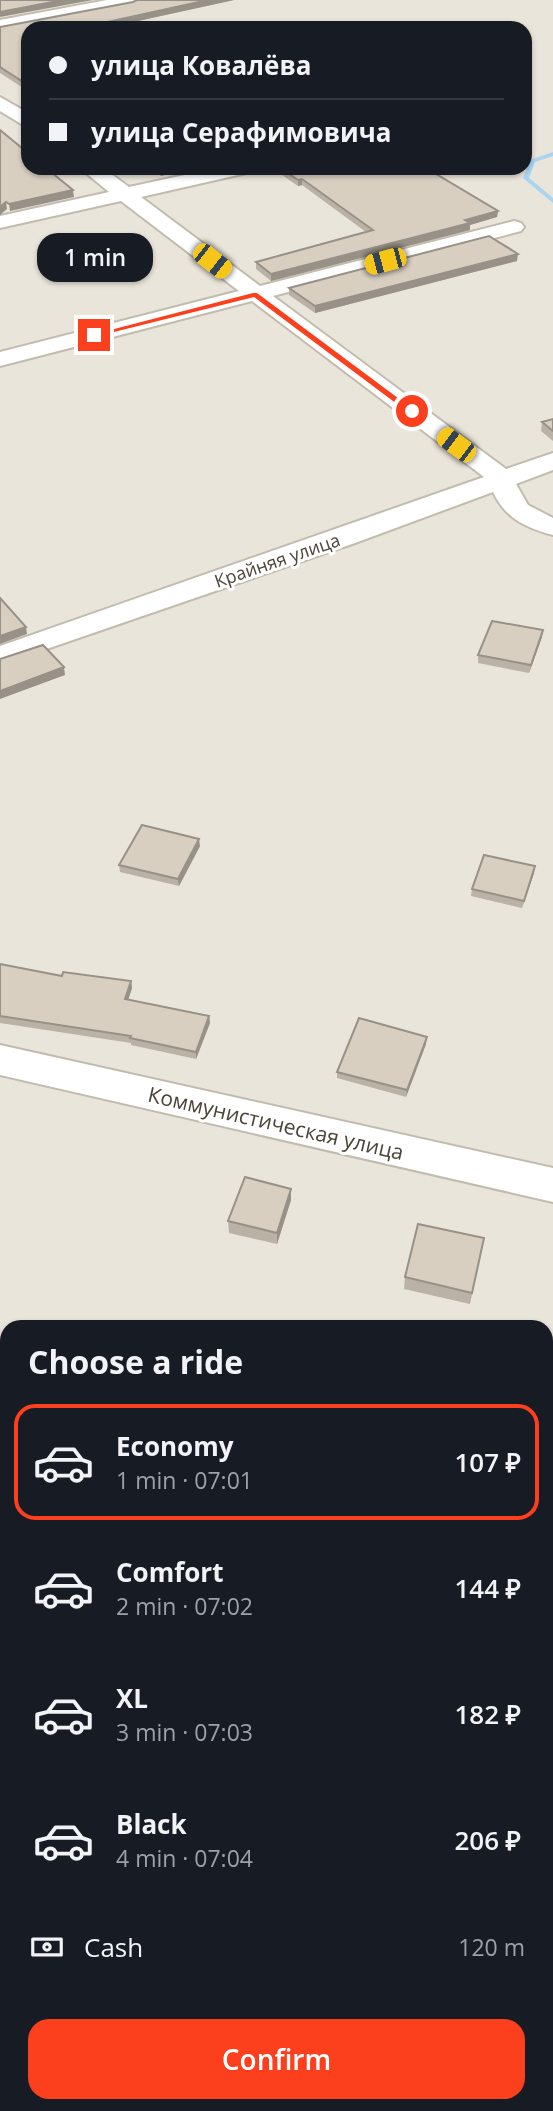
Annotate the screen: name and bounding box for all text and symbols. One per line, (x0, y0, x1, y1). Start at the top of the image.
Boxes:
text: улица Ковалёва (91, 47, 311, 83)
text: улица Серафимовича (91, 114, 392, 150)
callout: 1 min (36, 233, 152, 282)
car (189, 240, 236, 282)
text: 1 min (64, 241, 126, 273)
car (362, 245, 409, 277)
route end (78, 319, 110, 351)
route start (396, 395, 428, 427)
car (433, 424, 480, 466)
street label: Крайняя улица (211, 527, 343, 593)
street label: Коммунистическая улица (145, 1080, 407, 1166)
text: Choose a ride (28, 1340, 243, 1383)
text: Economy (116, 1428, 234, 1464)
icon: car (32, 1431, 95, 1494)
text: 107 ₽ (455, 1444, 521, 1480)
text: 1 min · 07:01 (116, 1464, 253, 1496)
text: Comfort (116, 1554, 223, 1590)
icon: car (32, 1557, 95, 1620)
text: 144 ₽ (455, 1570, 521, 1606)
text: 2 min · 07:02 (116, 1590, 253, 1622)
text: XL (116, 1680, 148, 1716)
icon: car (32, 1683, 95, 1746)
text: 182 ₽ (455, 1696, 521, 1732)
text: 3 min · 07:03 (116, 1716, 253, 1748)
text: Black (116, 1806, 187, 1842)
icon: car (32, 1809, 95, 1872)
text: 206 ₽ (455, 1822, 521, 1858)
text: 4 min · 07:04 (116, 1842, 253, 1874)
icon: cash (28, 1928, 66, 1966)
text: Cash (84, 1929, 143, 1965)
text: 120 m (458, 1931, 525, 1963)
button: Confirm (28, 2019, 525, 2099)

